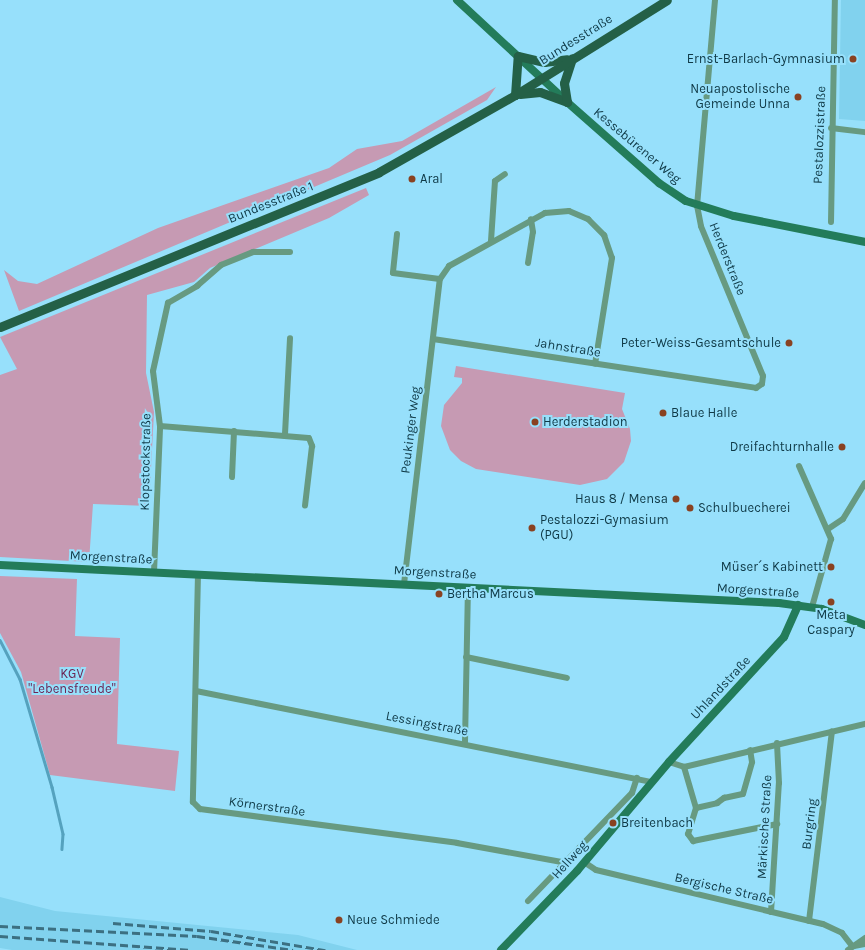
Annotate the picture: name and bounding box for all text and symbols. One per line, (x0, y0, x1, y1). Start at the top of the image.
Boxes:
street label: Bundesstraße (537, 11, 615, 69)
place label: Ernst-Barlach-Gymnasium (687, 51, 845, 67)
marker: Ernst-Barlach-Gymnasium (848, 54, 858, 64)
place label: Neuapostolische Gemeinde Unna (690, 82, 790, 113)
street label: Pestalozzistraße (810, 86, 830, 184)
marker: Neuapostolische Gemeinde Unna (793, 92, 803, 102)
street label: Kessebürener Weg (590, 105, 684, 187)
place label: Aral (420, 171, 443, 187)
marker: Aral (407, 174, 417, 184)
street label: Bundesstraße 1 (226, 179, 316, 227)
street label: Herderstraße (705, 220, 749, 298)
street label: Jahnstraße (534, 335, 602, 361)
place label: Peter-Weiss-Gesamtschule (621, 335, 781, 351)
marker: Peter-Weiss-Gesamtschule (784, 338, 794, 348)
street label: Peukinger Weg (398, 385, 424, 475)
place label: Blaue Halle (671, 405, 737, 421)
marker: Blaue Halle (658, 408, 668, 418)
street label: Klopstockstraße (137, 413, 155, 511)
place label: Herderstadion (543, 414, 628, 430)
marker: Herderstadion (530, 417, 540, 427)
place label: Dreifachturnhalle (730, 439, 834, 455)
marker: Dreifachturnhalle (837, 442, 847, 452)
place label: Haus 8 / Mensa (575, 491, 668, 507)
marker: Haus 8 / Mensa (671, 494, 681, 504)
place label: Schulbuecherei (698, 500, 791, 516)
marker: Schulbuecherei (685, 503, 695, 513)
place label: Pestalozzi-Gymasium (PGU) (540, 513, 669, 544)
marker: Pestalozzi-Gymasium (PGU) (527, 523, 537, 533)
street label: Morgenstraße (69, 548, 153, 568)
place label: Müser´s Kabinett (721, 559, 823, 575)
marker: Müser´s Kabinett (826, 562, 836, 572)
street label: Morgenstraße (393, 563, 477, 583)
street label: Morgenstraße (716, 580, 800, 602)
place label: Bertha Marcus (447, 586, 534, 602)
marker: Bertha Marcus (434, 589, 444, 599)
marker: Meta Caspary (826, 597, 836, 607)
place label: Meta Caspary (807, 608, 855, 639)
street label: Uhlandstraße (688, 653, 754, 723)
park label: KGV "Lebensfreude" (28, 667, 116, 698)
street label: Lessingstraße (384, 708, 470, 740)
street label: Märkische Straße (754, 774, 776, 880)
street label: Körnerstraße (228, 794, 306, 820)
street label: Burgring (799, 797, 821, 851)
place label: Breitenbach (621, 815, 693, 831)
marker: Breitenbach (608, 818, 618, 828)
street label: Hellweg (549, 838, 591, 882)
street label: Bergische Straße (673, 870, 775, 908)
place label: Neue Schmiede (347, 912, 440, 928)
marker: Neue Schmiede (334, 915, 344, 925)

